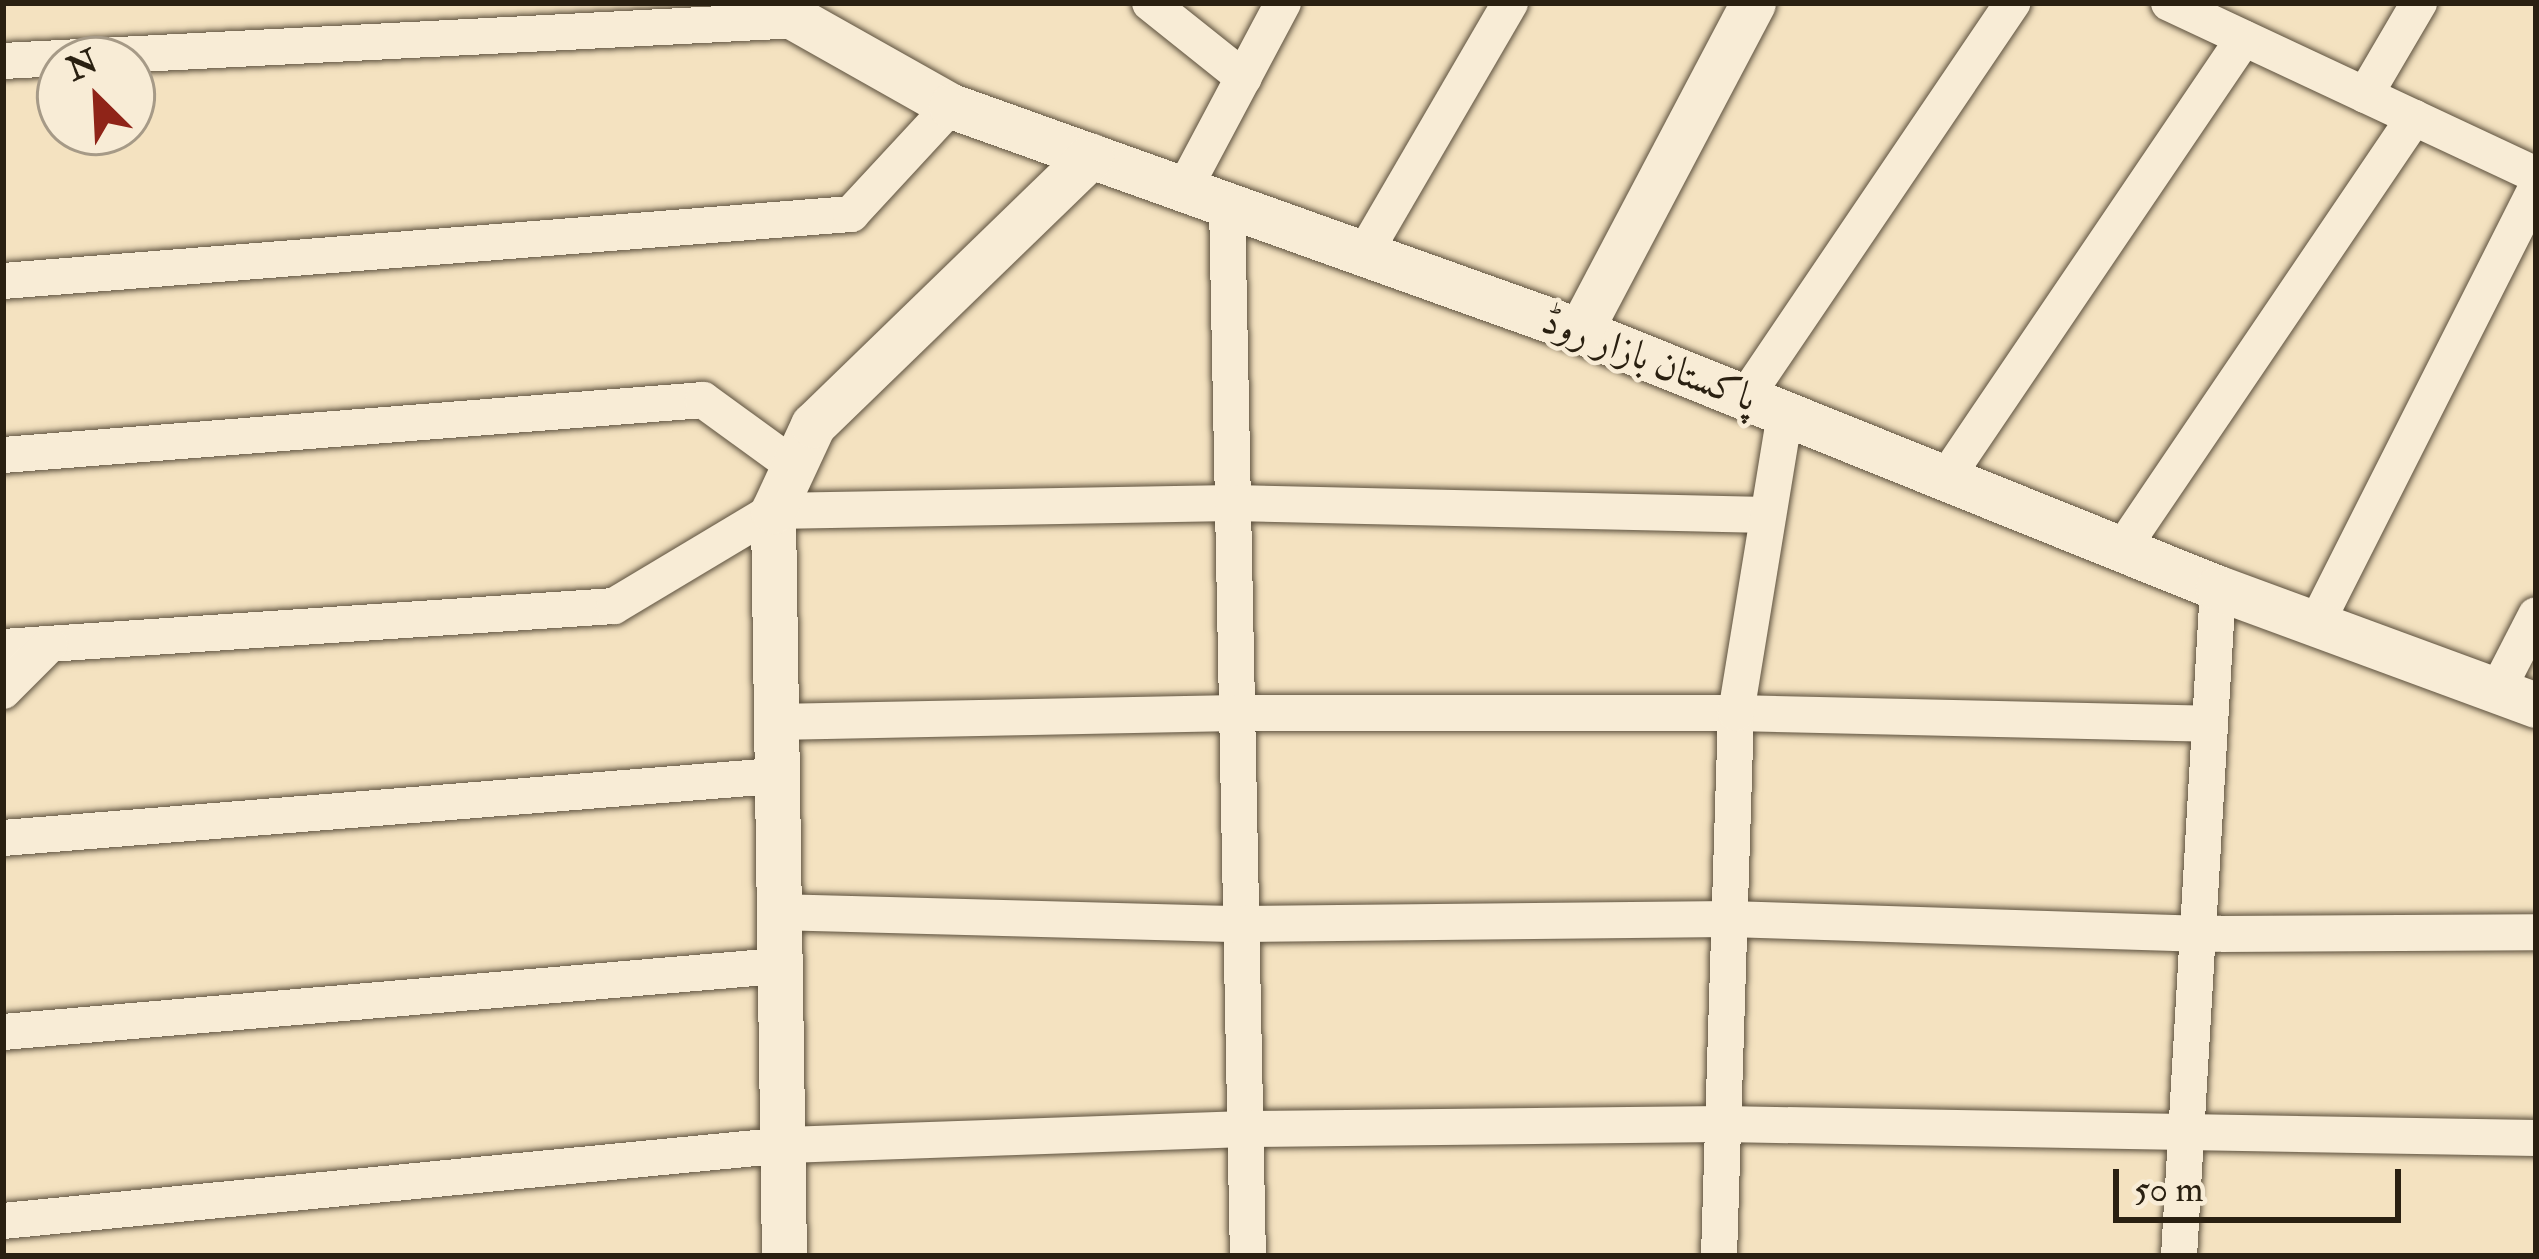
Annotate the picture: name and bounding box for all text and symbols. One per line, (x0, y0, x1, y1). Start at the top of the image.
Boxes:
north arrow (36, 36, 156, 156)
text: N (61, 41, 104, 90)
street label: پاکستان بازار روڈ (1535, 298, 1763, 422)
scale bar (2119, 1145, 2407, 1219)
text: 50 m (2134, 1167, 2203, 1212)

